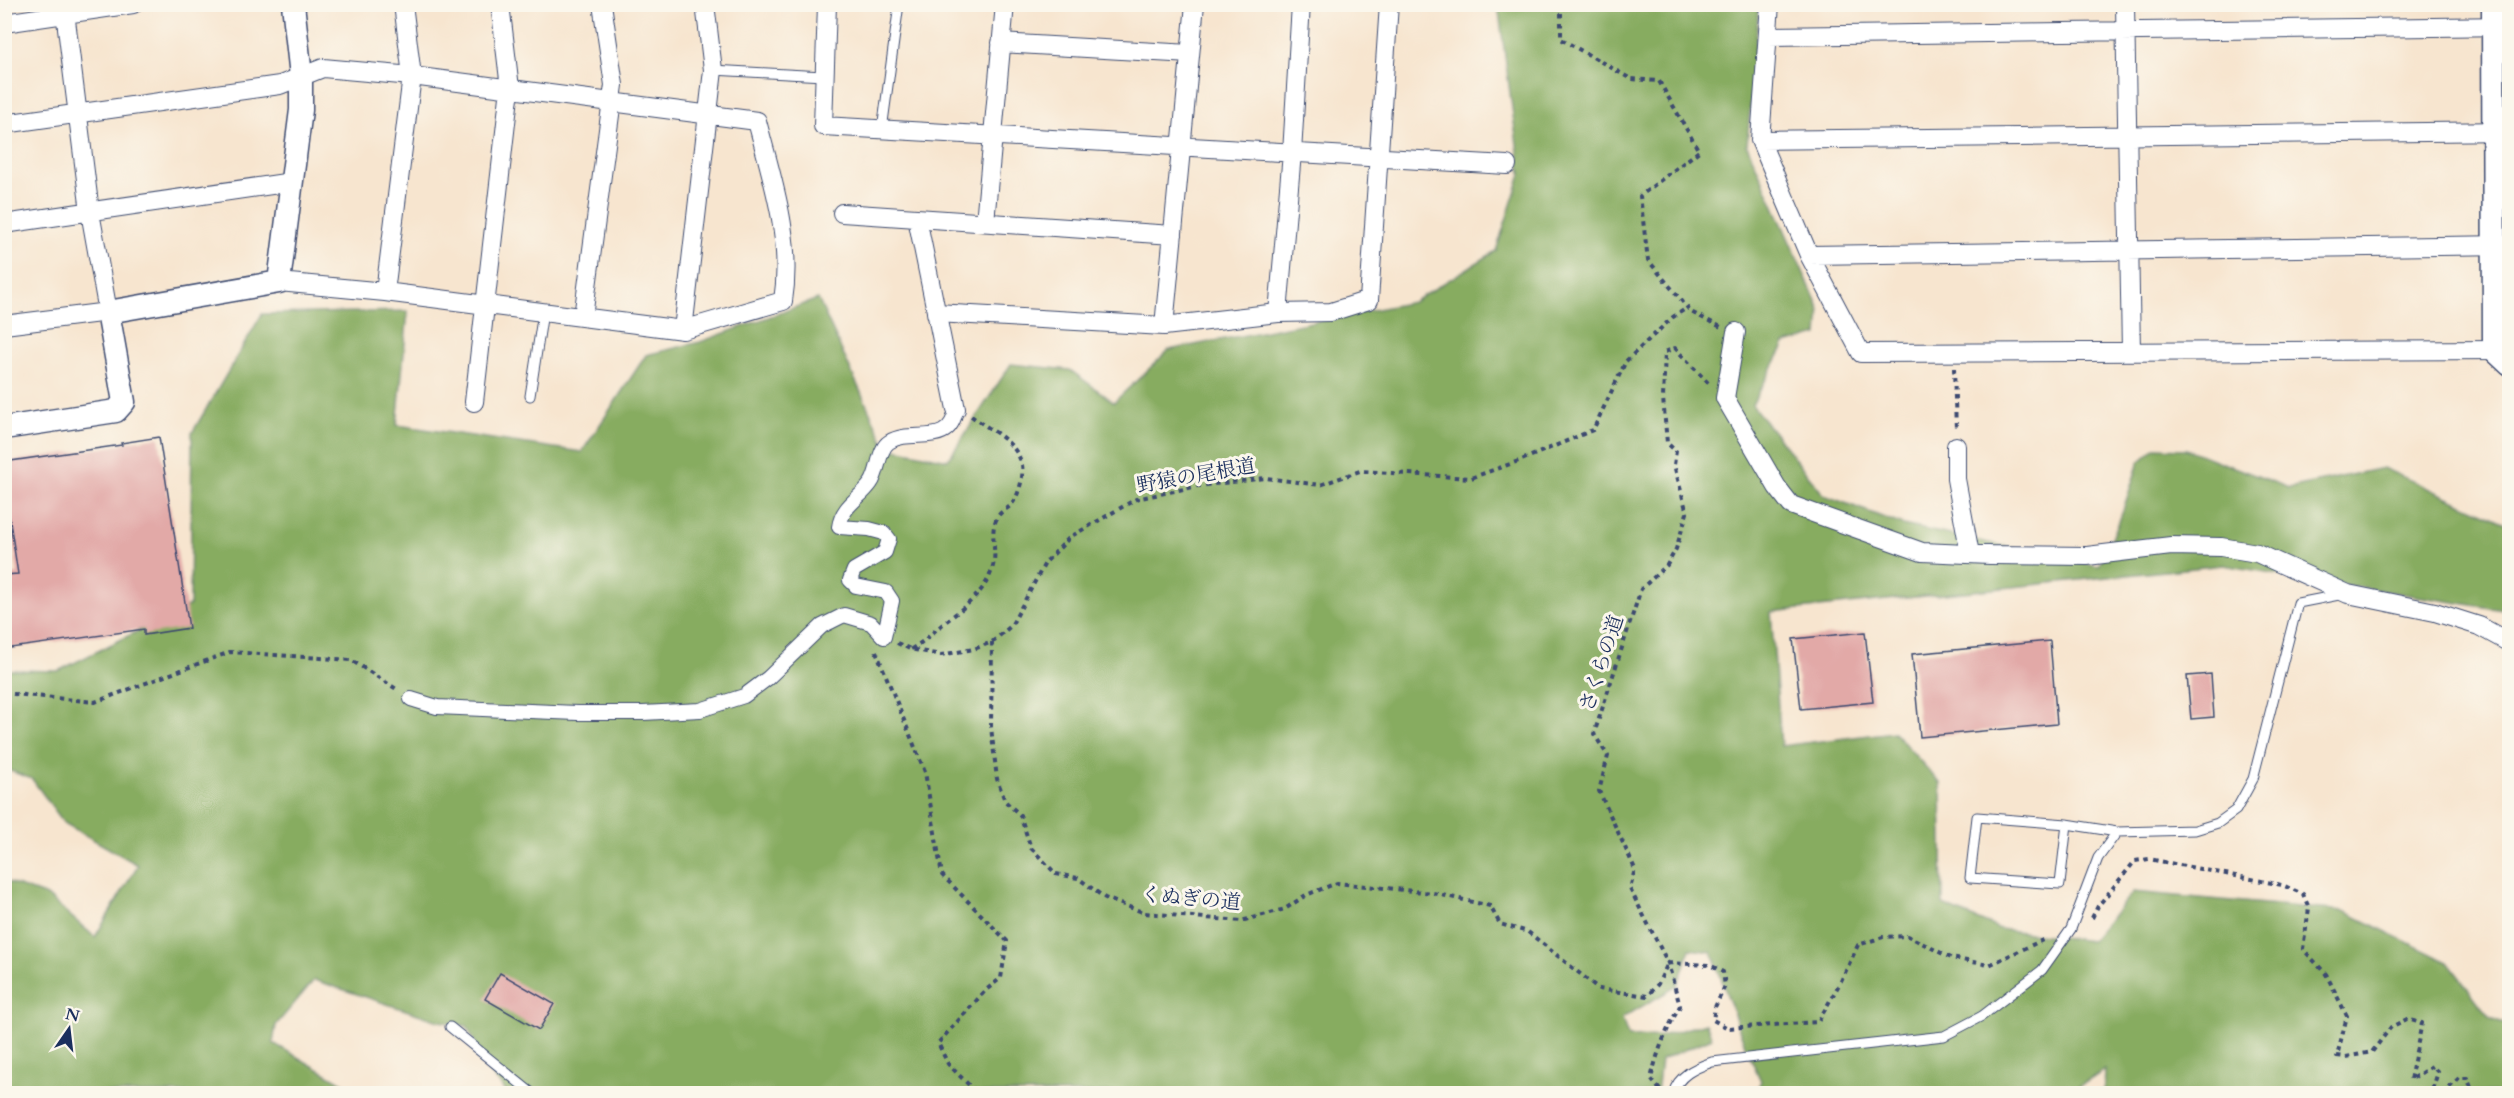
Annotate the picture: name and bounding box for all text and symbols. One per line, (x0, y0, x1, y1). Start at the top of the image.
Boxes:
street label: 野猿の尾根道 (1135, 452, 1258, 499)
street label: さくらの道 (1573, 611, 1630, 715)
street label: くぬぎの道 (1140, 881, 1242, 916)
north arrow (39, 999, 99, 1059)
text: N (63, 1003, 82, 1028)

